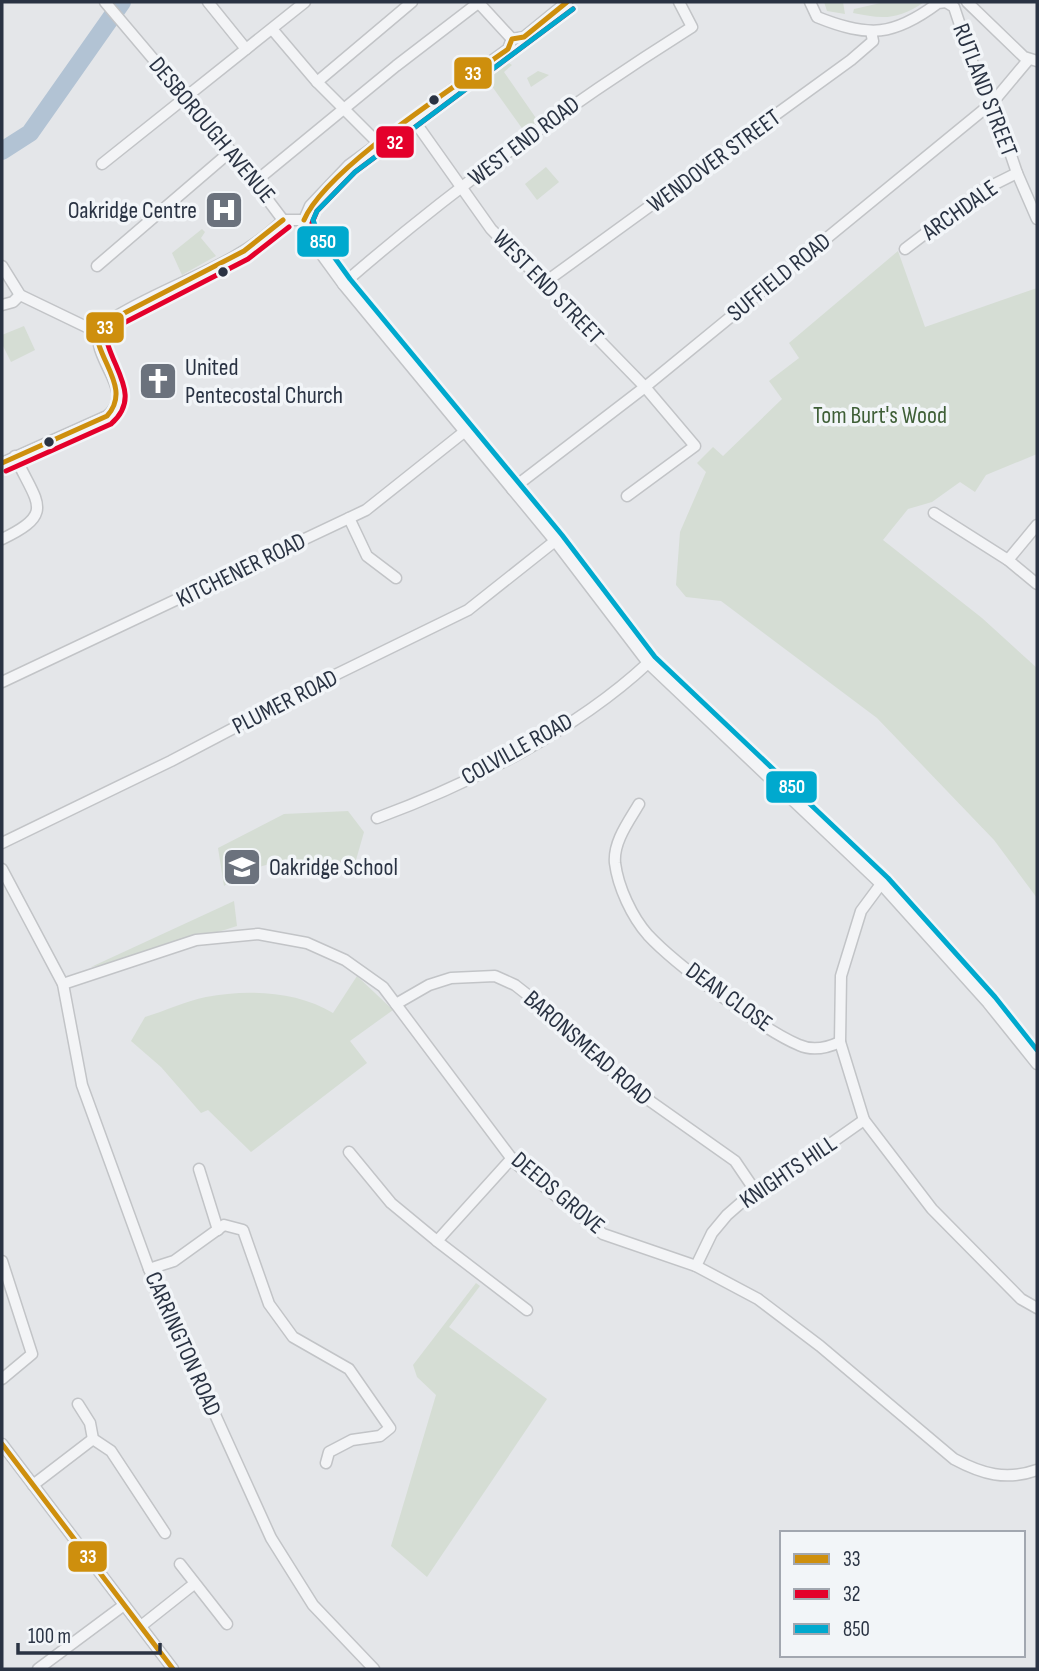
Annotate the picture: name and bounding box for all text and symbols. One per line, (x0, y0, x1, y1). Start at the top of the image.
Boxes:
street label: RUTLAND STREET (946, 19, 1024, 161)
street label: DESBOROUGH AVENUE (143, 51, 281, 209)
line badge: 33 (453, 56, 493, 90)
text: 33 (464, 63, 482, 86)
street label: WEST END ROAD (463, 90, 585, 192)
unlabelled marker (427, 93, 441, 107)
street label: WENDOVER STREET (642, 103, 786, 219)
line badge: 32 (375, 125, 415, 159)
text: 32 (387, 132, 403, 155)
street label: ARCHDALE (916, 174, 1003, 247)
hospital icon: Oakridge Centre (203, 189, 245, 231)
place label: Oakridge Centre (68, 196, 197, 225)
street label: WEST END STREET (486, 224, 610, 350)
line badge: 850 (296, 225, 350, 258)
street label: SUFFIELD ROAD (721, 226, 837, 328)
text: 850 (310, 231, 336, 254)
unlabelled marker (216, 265, 230, 279)
line badge: 33 (85, 311, 125, 344)
text: 33 (96, 317, 114, 340)
place label: United Pentecostal Church (185, 353, 343, 410)
church icon: United Pentecostal Church (137, 360, 179, 402)
park label: Tom Burt's Wood (813, 401, 947, 430)
unlabelled marker (42, 435, 56, 449)
street label: KITCHENER ROAD (172, 526, 310, 614)
street label: PLUMER ROAD (227, 663, 343, 741)
street label: COLVILLE ROAD (456, 707, 578, 791)
line badge: 850 (765, 770, 818, 804)
text: 850 (779, 776, 805, 799)
school or university icon: Oakridge School (221, 846, 263, 888)
place label: Oakridge School (269, 853, 398, 882)
street label: DEAN CLOSE (680, 956, 778, 1038)
street label: BARONSMEAD ROAD (518, 984, 658, 1112)
street label: KNIGHTS HILL (734, 1129, 842, 1215)
street label: DEEDS GROVE (506, 1146, 610, 1240)
street label: CARRINGTON ROAD (138, 1267, 228, 1421)
legend (780, 1531, 1025, 1657)
line badge: 33 (67, 1540, 108, 1573)
text: 33 (79, 1546, 97, 1569)
text: 33 (843, 1547, 861, 1572)
text: 32 (843, 1582, 860, 1607)
scale bar (18, 1612, 159, 1656)
text: 850 (843, 1617, 870, 1642)
text: 100 m (28, 1624, 71, 1649)

